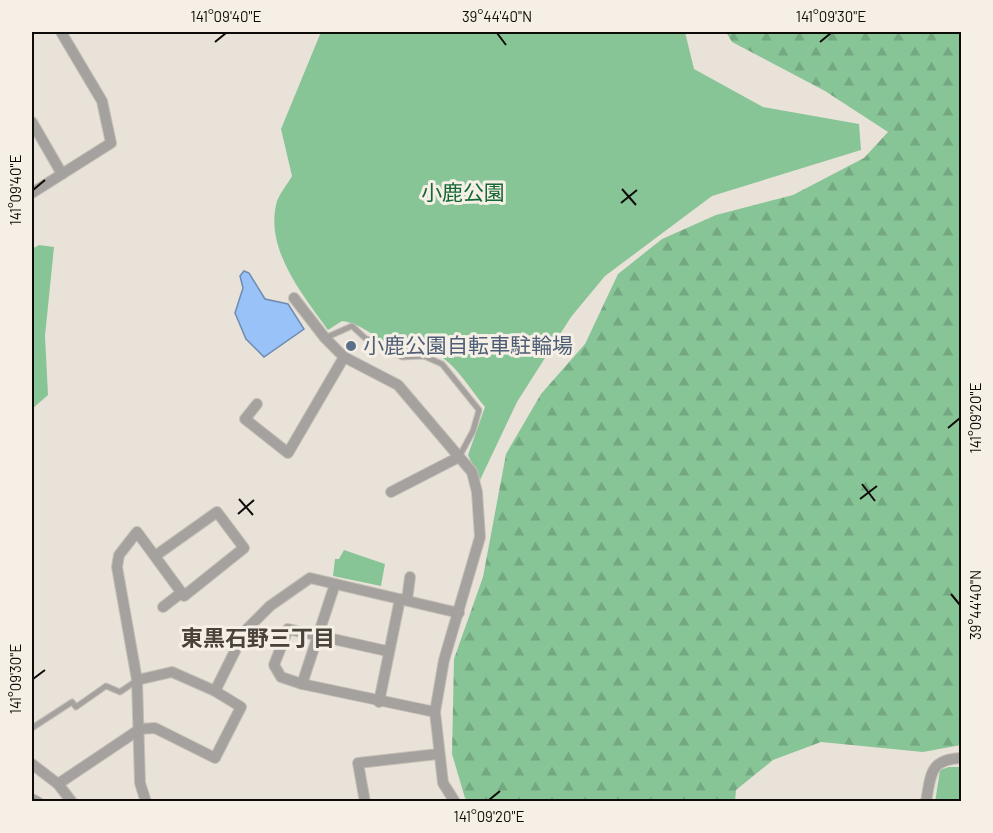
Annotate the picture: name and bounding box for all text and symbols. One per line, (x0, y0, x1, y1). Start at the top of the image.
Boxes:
text: 141°09'40"E (191, 7, 262, 25)
text: 39°44'40"N (462, 7, 532, 25)
text: 141°09'30"E (796, 7, 866, 25)
text: 141°09'40"E (6, 155, 24, 226)
park label: 小鹿公園 (421, 179, 505, 204)
place label: 小鹿公園自転車駐輪場 (363, 332, 573, 357)
marker: 小鹿公園自転車駐輪場 (344, 339, 358, 353)
text: 141°09'20"E (966, 383, 984, 453)
text: 39°44'40"N (966, 570, 984, 640)
district label: 東黒石野三丁目 (181, 624, 335, 650)
text: 141°09'30"E (6, 644, 24, 714)
text: 141°09'20"E (454, 807, 524, 825)

